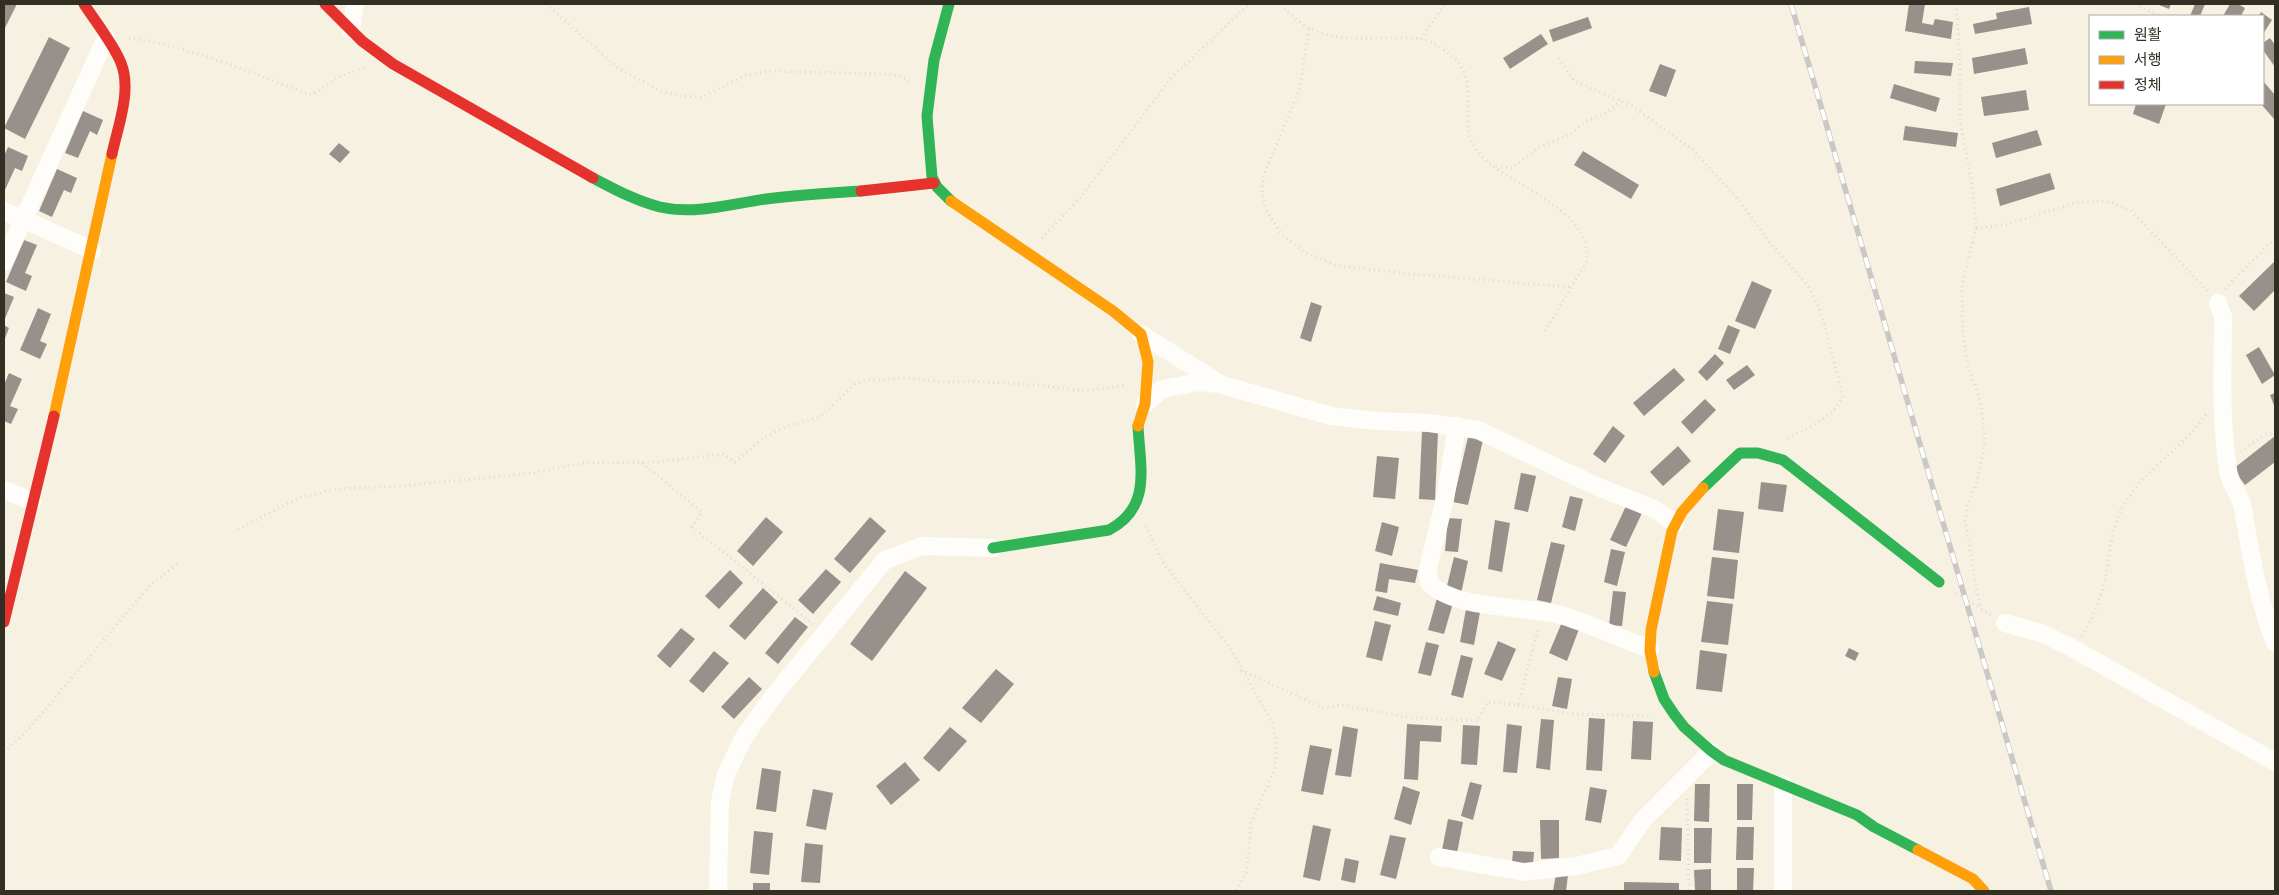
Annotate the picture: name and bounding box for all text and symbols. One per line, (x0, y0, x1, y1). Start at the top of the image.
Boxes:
legend (2089, 15, 2264, 105)
text: 원활 (2134, 27, 2162, 43)
text: 서행 (2134, 52, 2162, 68)
text: 정체 (2134, 77, 2162, 93)

